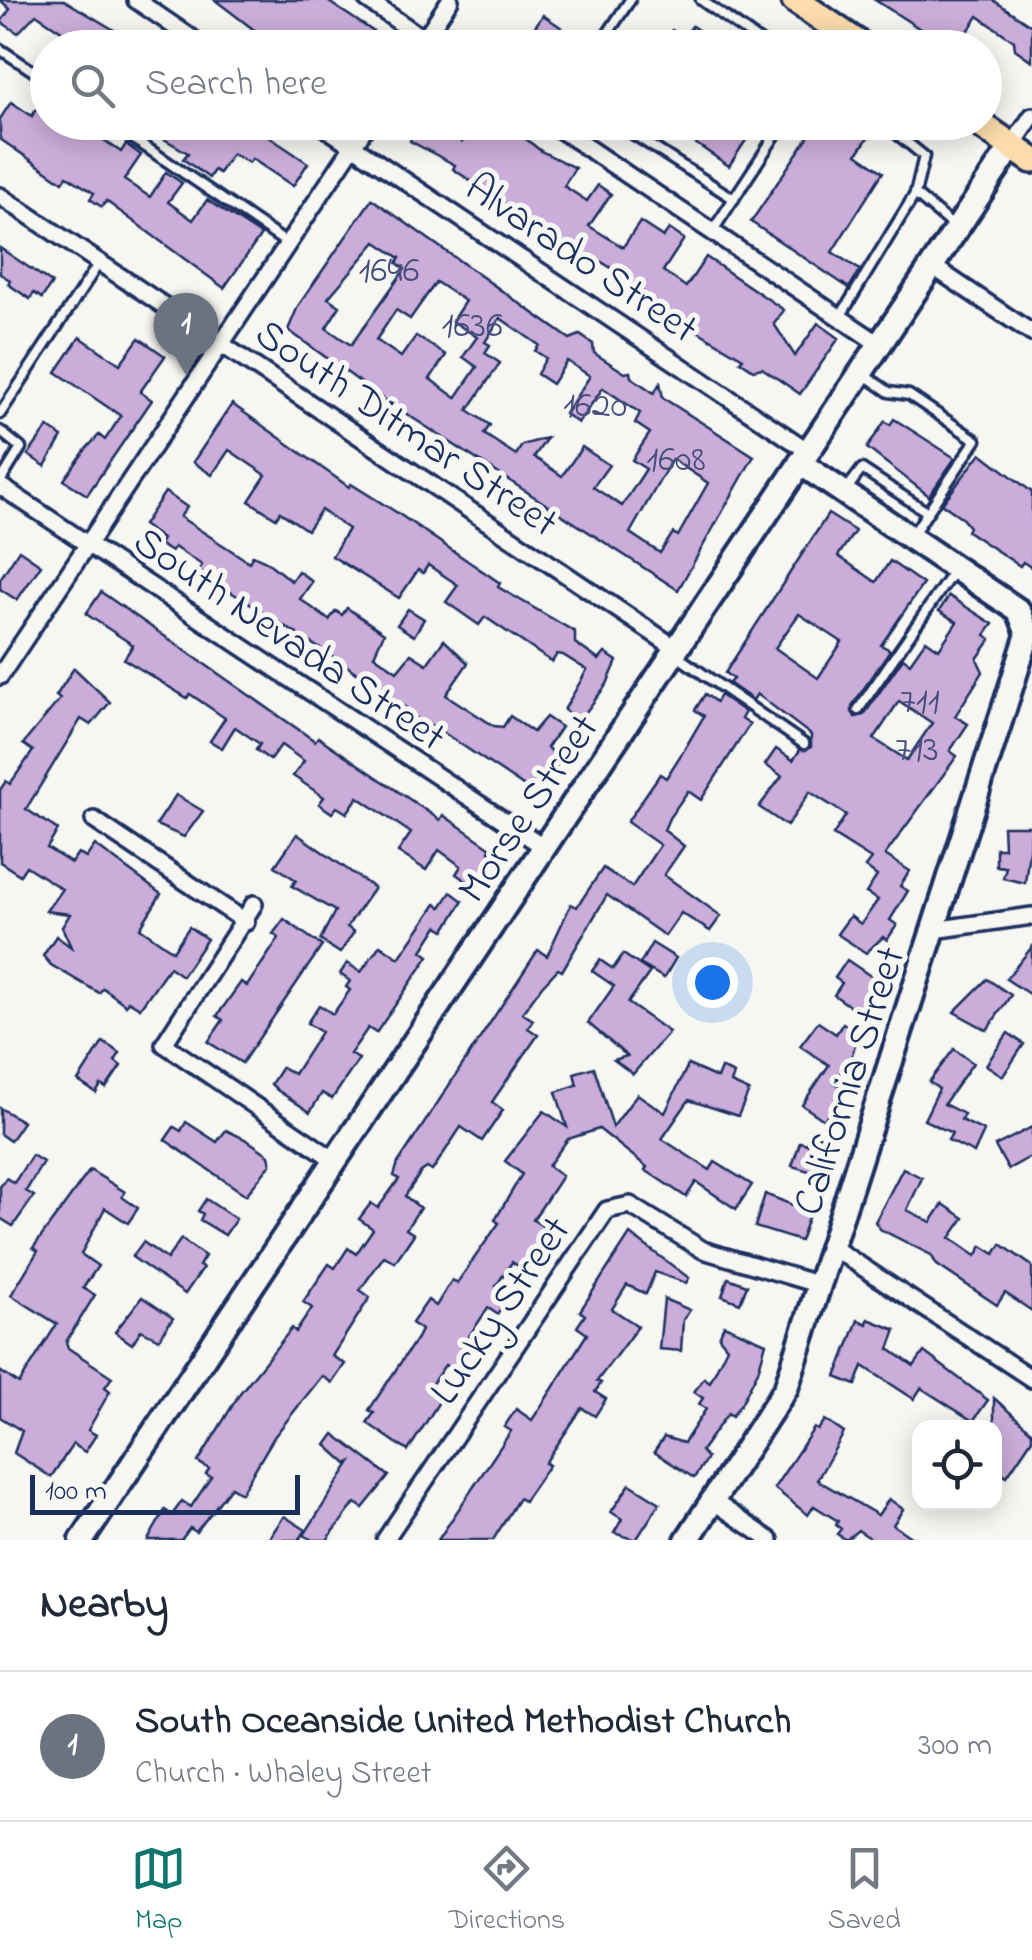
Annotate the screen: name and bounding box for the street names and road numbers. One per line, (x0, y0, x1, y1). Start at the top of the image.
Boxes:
street label: Alvarado Street (452, 159, 709, 360)
street label: South Ditmar Street (242, 305, 569, 554)
street label: South Nevada Street (120, 513, 457, 768)
street label: Morse Street (444, 703, 616, 916)
street label: California Street (779, 939, 923, 1224)
street label: Lucky Street (416, 1205, 587, 1418)

